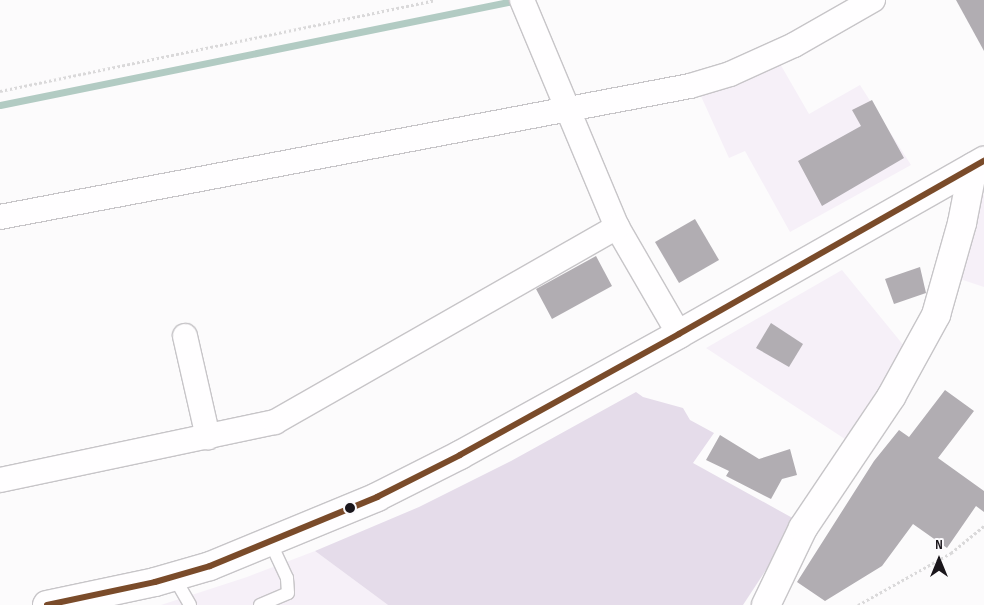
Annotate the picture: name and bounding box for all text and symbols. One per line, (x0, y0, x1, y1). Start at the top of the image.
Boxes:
unlabelled marker (345, 503, 355, 513)
north arrow (914, 535, 964, 585)
text: N (935, 536, 943, 553)

